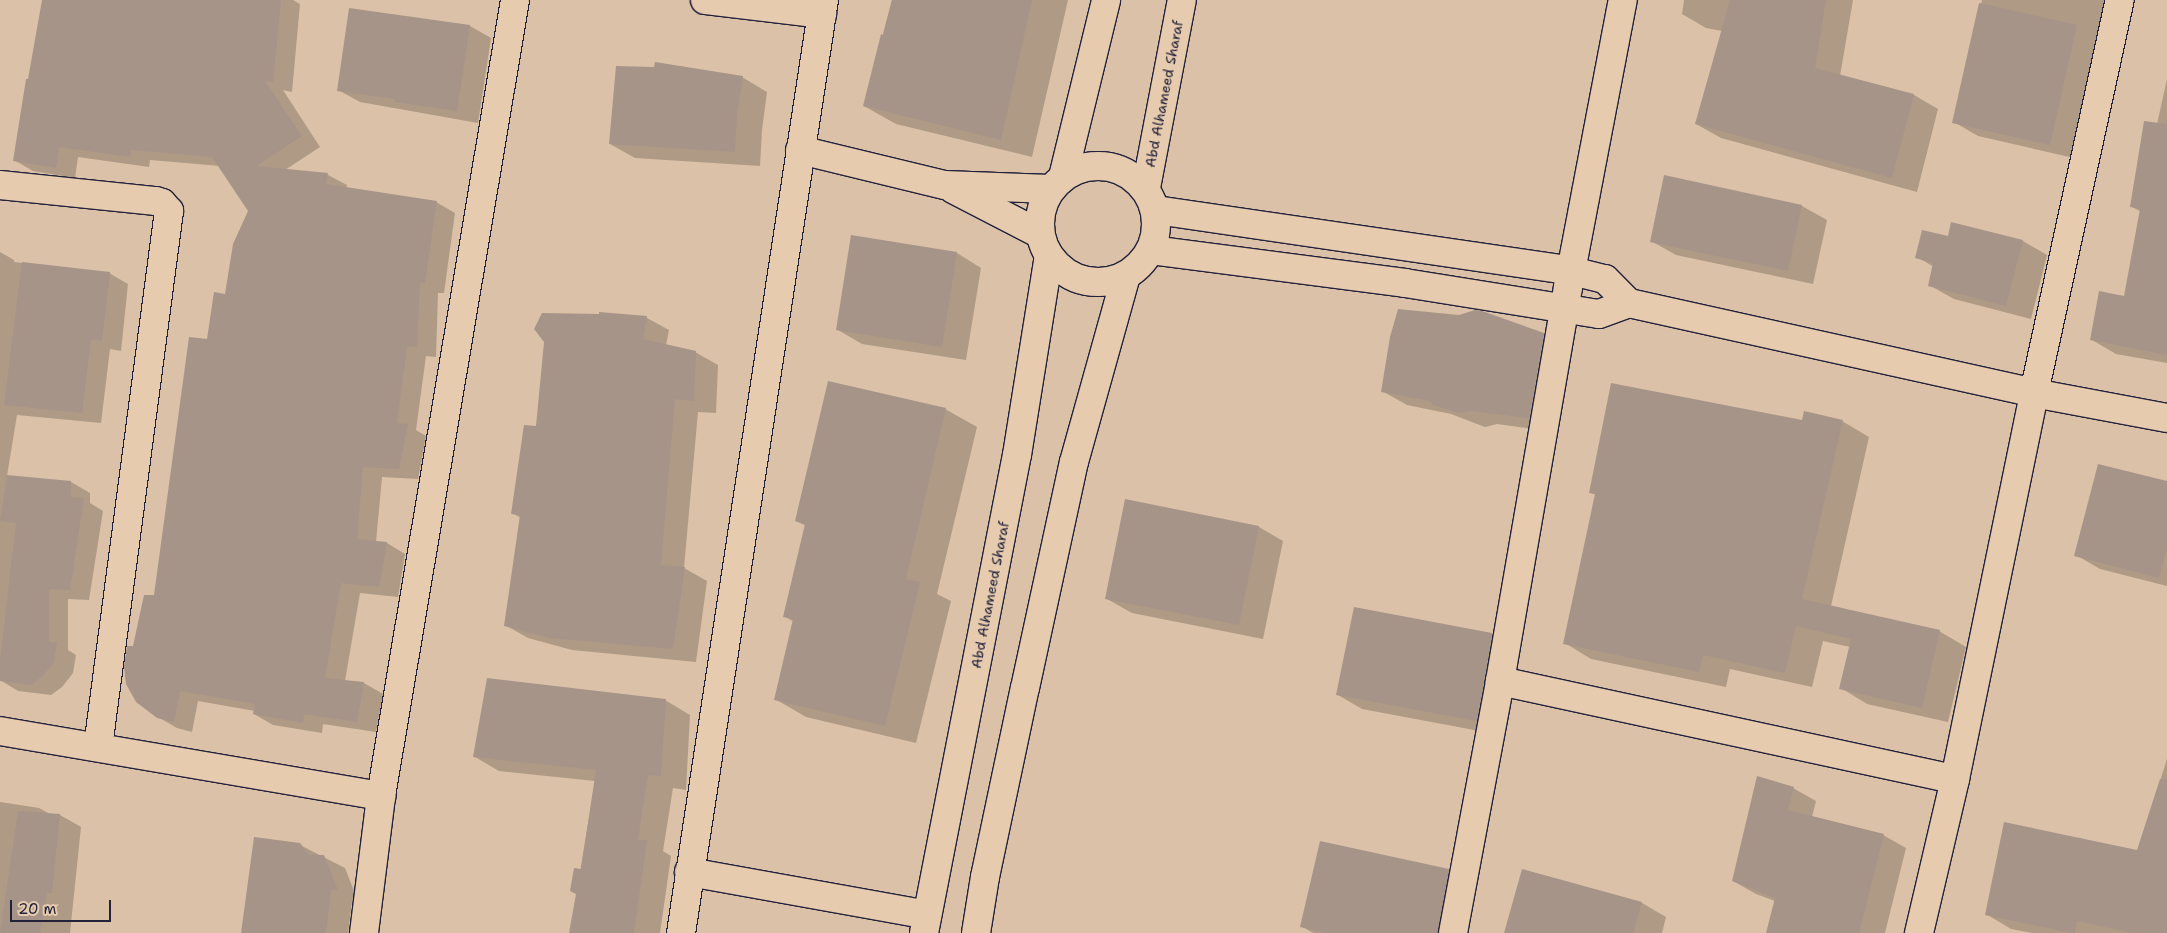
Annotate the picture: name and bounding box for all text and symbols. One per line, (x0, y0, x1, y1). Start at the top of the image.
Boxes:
street label: Abd Alhameed Sharaf (1142, 19, 1186, 169)
street label: Abd Alhameed Sharaf (968, 520, 1012, 670)
scale bar (12, 890, 114, 922)
text: 20 m (18, 899, 57, 919)

